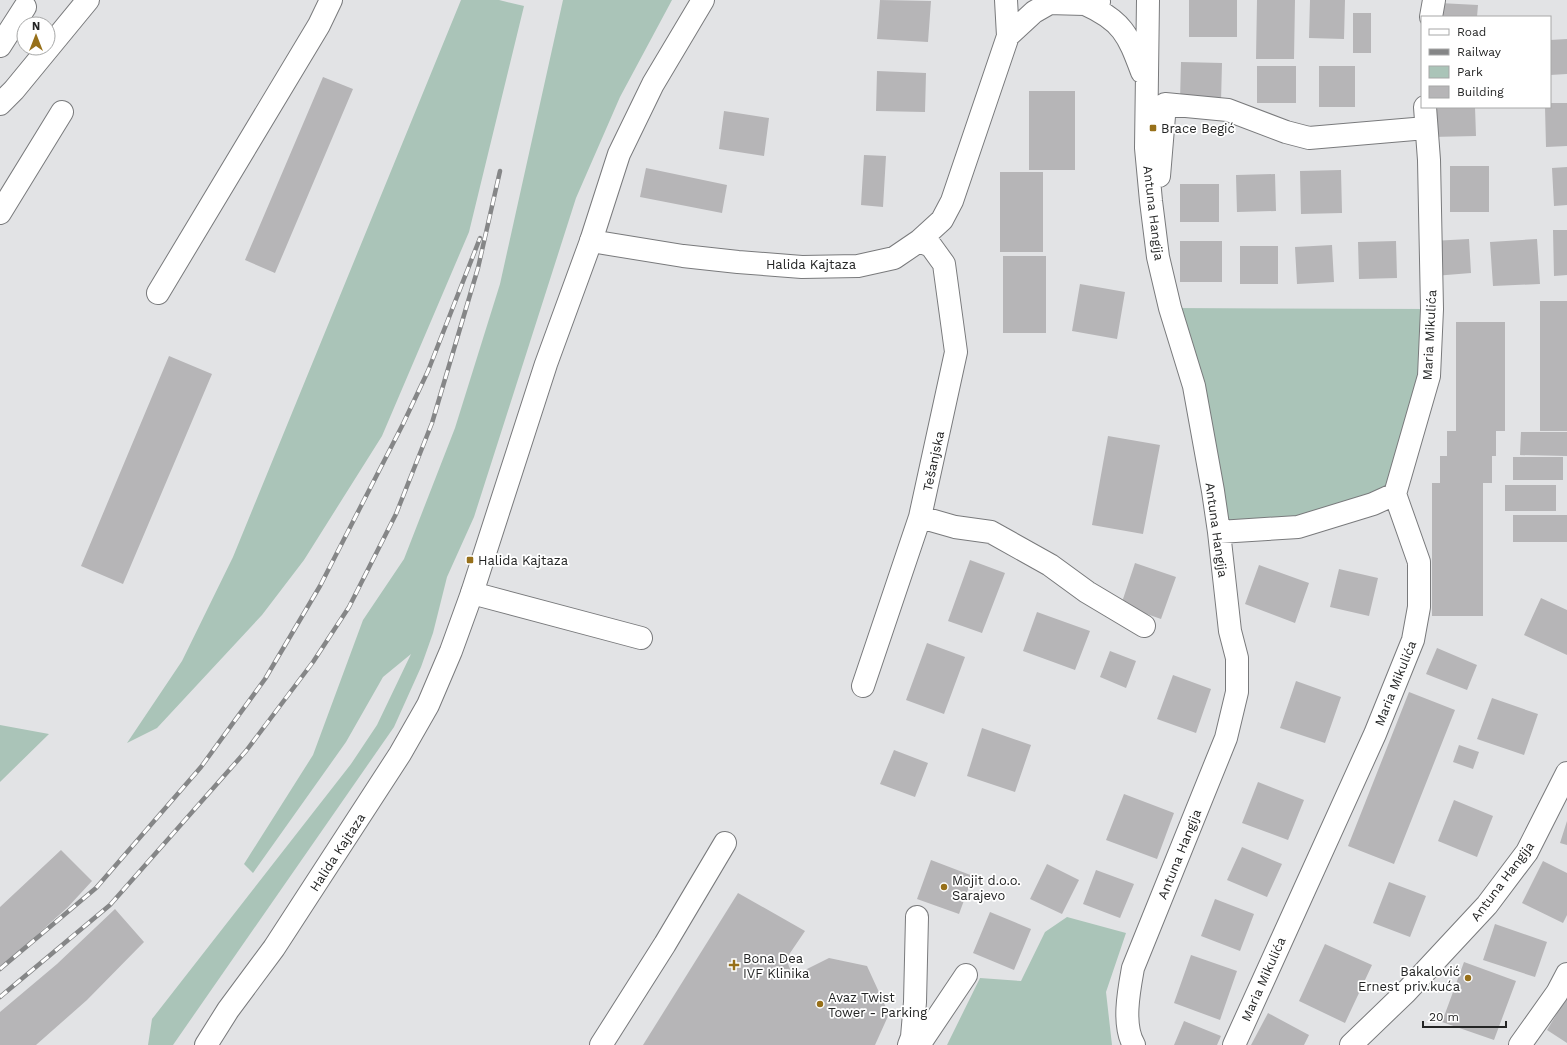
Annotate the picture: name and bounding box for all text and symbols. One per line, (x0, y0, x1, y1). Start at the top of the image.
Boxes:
north arrow (16, 16, 56, 56)
legend (1421, 16, 1551, 108)
text: N (32, 20, 40, 33)
text: Road (1457, 25, 1486, 39)
text: Railway (1457, 45, 1502, 59)
text: Park (1457, 65, 1483, 79)
text: Building (1457, 85, 1504, 99)
place label: Brace Begić (1161, 121, 1235, 136)
marker: Brace Begić (1148, 123, 1158, 133)
street label: Antuna Hangija (1140, 165, 1167, 262)
street label: Halida Kajtaza (766, 257, 857, 272)
street label: Maria Mikulića (1420, 289, 1439, 381)
street label: Tešanjska (920, 429, 947, 493)
street label: Antuna Hangija (1202, 482, 1231, 579)
place label: Halida Kajtaza (478, 553, 569, 568)
marker: Halida Kajtaza (465, 555, 475, 565)
street label: Maria Mikulića (1372, 638, 1420, 728)
street label: Antuna Hangija (1155, 806, 1205, 901)
street label: Halida Kajtaza (307, 810, 369, 894)
street label: Antuna Hangija (1468, 838, 1538, 924)
place label: Mojit d.o.o. Sarajevo (952, 873, 1021, 903)
marker: Mojit d.o.o. Sarajevo (939, 882, 949, 892)
street label: Maria Mikulića (1238, 934, 1289, 1024)
place label: Bona Dea IVF Klinika (743, 951, 810, 981)
marker: Bona Dea IVF Klinika (728, 959, 740, 971)
place label: Bakalović Ernest priv.kuća (1358, 964, 1461, 994)
marker: Bakalović Ernest priv.kuća (1463, 973, 1473, 983)
place label: Avaz Twist Tower - Parking (828, 990, 927, 1020)
marker: Avaz Twist Tower - Parking (815, 999, 825, 1009)
scale bar (1423, 1003, 1506, 1029)
text: 20 m (1429, 1010, 1459, 1024)

